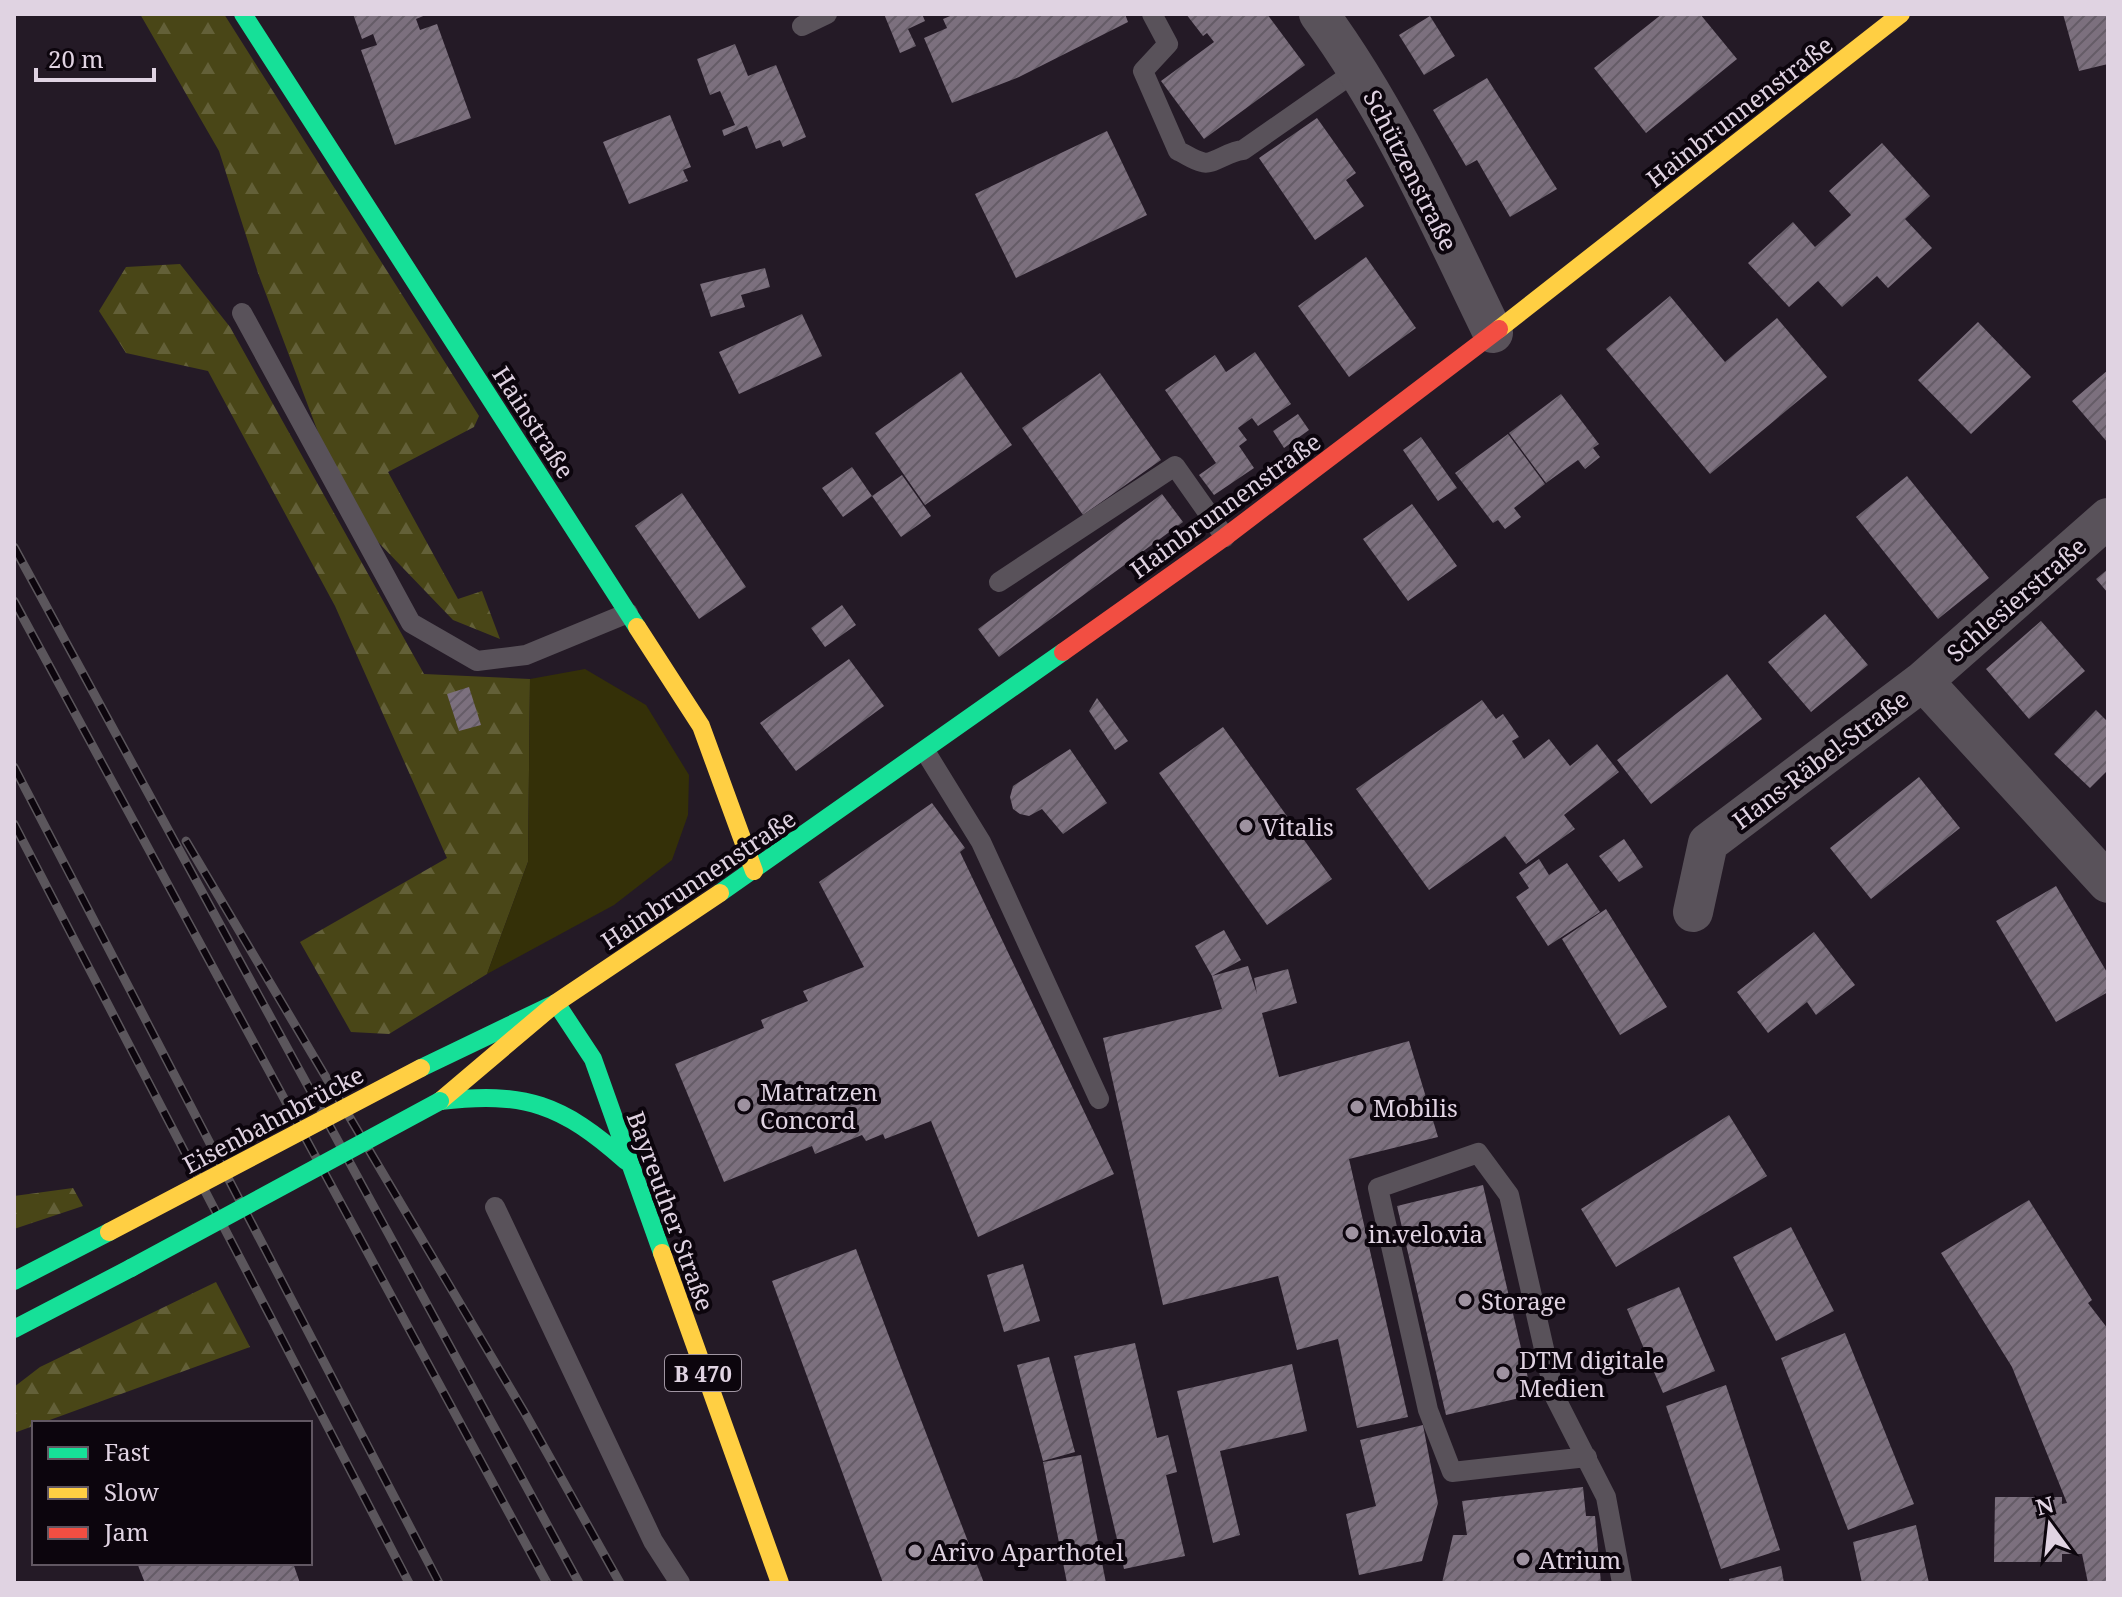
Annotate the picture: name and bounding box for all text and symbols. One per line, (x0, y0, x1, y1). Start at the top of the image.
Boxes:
street label: Hainbrunnenstraße (1639, 28, 1839, 194)
scale bar (36, 32, 154, 82)
text: 20 m (48, 42, 104, 75)
street label: Schützenstraße (1356, 84, 1466, 256)
street label: Hainstraße (485, 359, 583, 485)
street label: Hainbrunnenstraße (1123, 425, 1327, 585)
street label: Schlesierstraße (1939, 529, 2093, 669)
street label: Hans-Räbel-Straße (1725, 682, 1915, 836)
street label: Hainbrunnenstraße (594, 802, 802, 956)
place label: Vitalis (1262, 810, 1334, 843)
marker: Vitalis (1237, 817, 1255, 835)
street label: Eisenbahnbrücke (177, 1057, 369, 1181)
place label: Matratzen Concord (760, 1075, 878, 1136)
place label: Mobilis (1373, 1091, 1458, 1124)
marker: Matratzen Concord (735, 1096, 753, 1114)
marker: Mobilis (1348, 1098, 1366, 1116)
street label: Bayreuther Straße (620, 1107, 722, 1315)
place label: in.velo.via (1368, 1217, 1483, 1250)
marker: in.velo.via (1343, 1224, 1361, 1242)
place label: Storage (1481, 1284, 1566, 1317)
marker: Storage (1456, 1291, 1474, 1309)
place label: DTM digitale Medien (1519, 1343, 1665, 1404)
road number: B 470 (665, 1355, 741, 1391)
marker: DTM digitale Medien (1494, 1364, 1512, 1382)
legend (32, 1421, 312, 1565)
text: Fast (104, 1435, 150, 1468)
text: Slow (104, 1475, 159, 1508)
north arrow (2010, 1485, 2090, 1565)
text: N (2032, 1488, 2057, 1521)
text: Jam (103, 1515, 149, 1548)
place label: Arivo Aparthotel (931, 1535, 1124, 1568)
marker: Arivo Aparthotel (906, 1542, 924, 1560)
place label: Atrium (1539, 1543, 1622, 1576)
marker: Atrium (1514, 1550, 1532, 1568)

